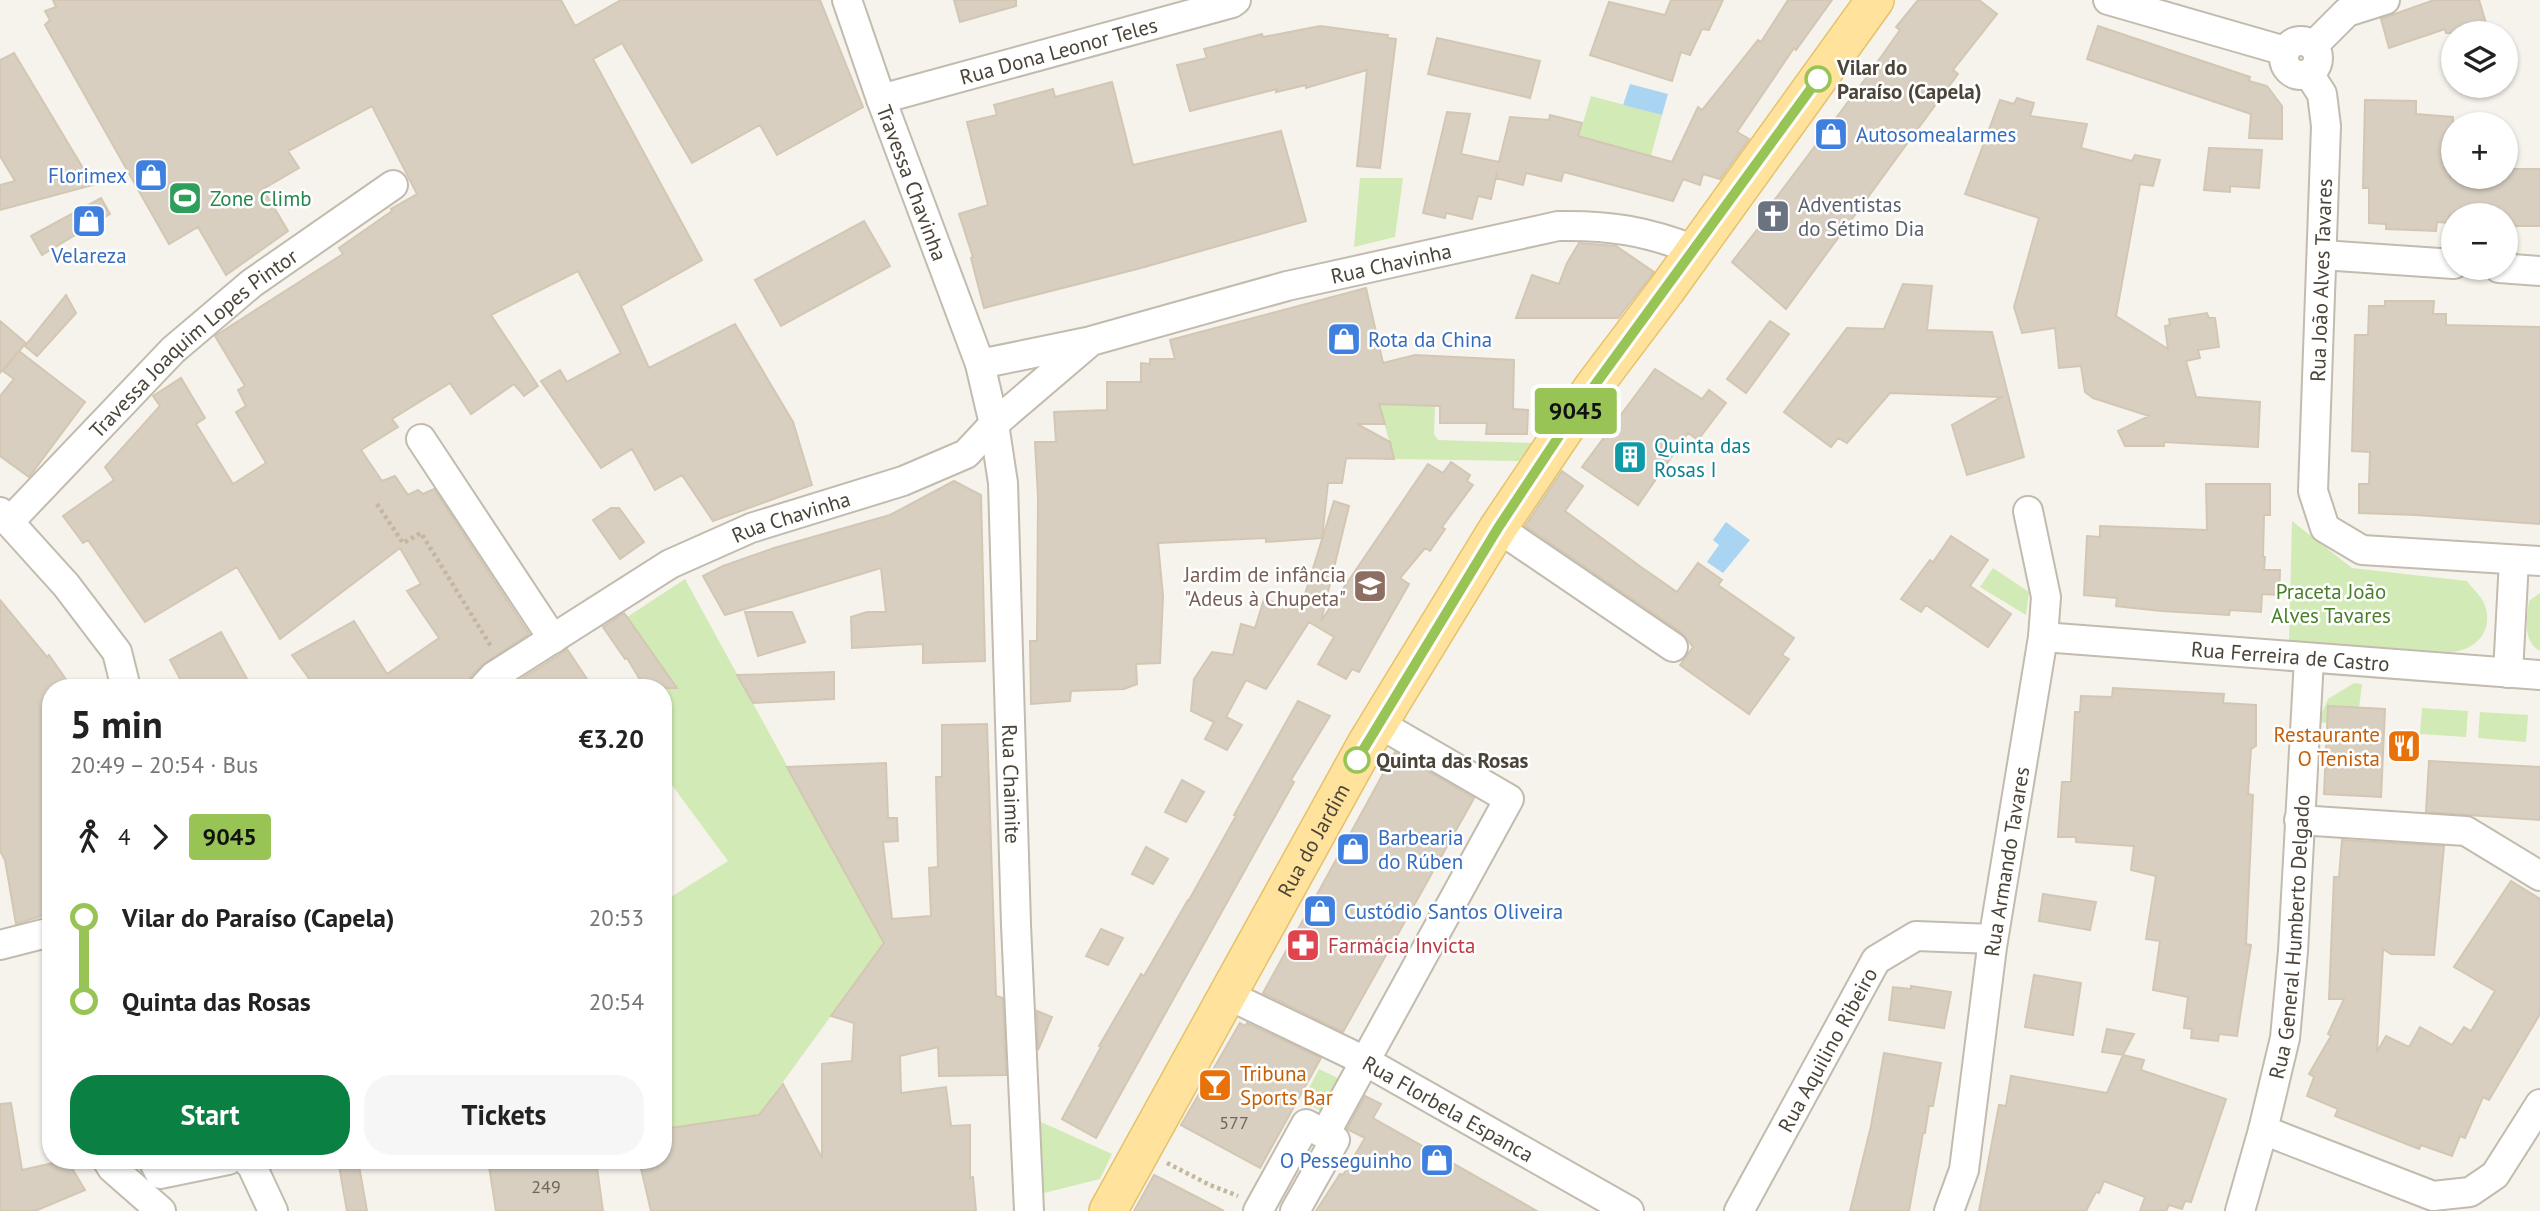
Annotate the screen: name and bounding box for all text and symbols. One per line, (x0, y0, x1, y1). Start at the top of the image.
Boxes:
street label: Rua Dona Leonor Teles (957, 11, 1160, 90)
map controls (2441, 21, 2518, 280)
button: layers (2441, 21, 2518, 98)
place label: Vilar do Paraíso (Capela) (1836, 54, 1982, 105)
marker: Vilar do Paraíso (Capela) (1805, 66, 1831, 92)
street label: Travessa Chavinha (871, 101, 954, 264)
button: + (2441, 112, 2518, 189)
shop icon: Autosomealarmes (1812, 115, 1850, 153)
place label: Autosomealarmes (1856, 121, 2016, 148)
shop icon: Florimex (132, 156, 170, 194)
place label: Florimex (48, 162, 127, 189)
street label: Rua João Alves Tavares (2304, 178, 2338, 382)
sports icon: Zone Climb (166, 179, 204, 217)
place label: Zone Climb (210, 185, 312, 212)
place label: Adventistas do Sétimo Dia (1798, 191, 1924, 242)
church icon: Adventistas do Sétimo Dia (1754, 197, 1792, 235)
shop icon: Velareza (70, 202, 108, 240)
button: − (2441, 203, 2518, 280)
street label: Rua Chavinha (1328, 237, 1454, 289)
place label: Velareza (50, 242, 127, 269)
street label: Travessa Joaquim Lopes Pintor (83, 242, 302, 443)
shop icon: Rota da China (1325, 320, 1363, 358)
place label: Rota da China (1368, 326, 1492, 353)
line badge: 9045 (1527, 388, 1625, 434)
text: 9045 (1549, 395, 1603, 426)
place label: Quinta das Rosas I (1654, 432, 1751, 483)
building icon: Quinta das Rosas I (1611, 438, 1649, 476)
street label: Rua Chavinha (727, 485, 853, 548)
place label: Jardim de infância "Adeus à Chupeta" (1183, 561, 1346, 612)
school or university icon: Jardim de infância "Adeus à Chupeta" (1351, 567, 1389, 605)
park label: Praceta João Alves Tavares (2271, 578, 2391, 629)
street label: Rua Ferreira de Castro (2190, 635, 2391, 677)
text: 5 min (70, 699, 163, 748)
place label: Restaurante O Tenista (2274, 721, 2380, 772)
text: €3.20 (579, 722, 644, 755)
street label: Rua Chaimite (997, 724, 1027, 844)
restaurant icon: Restaurante O Tenista (2385, 727, 2423, 765)
marker: Quinta das Rosas (1344, 747, 1370, 773)
place label: Quinta das Rosas (1376, 747, 1529, 774)
text: 20:49 – 20:54 · Bus (70, 750, 258, 779)
street label: Rua Armando Tavares (1977, 765, 2035, 958)
street label: Rua do Jardim (1271, 778, 1355, 901)
street label: Rua General Humberto Delgado (2262, 794, 2315, 1082)
icon: walk (70, 818, 108, 856)
icon: forward (141, 818, 179, 856)
text: 9045 (203, 821, 257, 852)
text: 4 (118, 822, 131, 851)
place label: Barbearia do Rúben (1378, 824, 1463, 875)
shop icon: Barbearia do Rúben (1334, 830, 1372, 868)
shop icon: Custódio Santos Oliveira (1301, 892, 1339, 930)
place label: Custódio Santos Oliveira (1344, 898, 1563, 925)
text: Vilar do Paraíso (Capela) (122, 901, 394, 934)
text: 20:53 (589, 903, 644, 932)
pharmacy icon: Farmácia Invicta (1284, 926, 1322, 964)
place label: Farmácia Invicta (1328, 932, 1475, 959)
street label: Rua Aquilino Ribeiro (1771, 962, 1883, 1137)
text: Quinta das Rosas (122, 985, 311, 1018)
text: 20:54 (589, 987, 644, 1016)
street label: Rua Florbela Espanca (1358, 1049, 1539, 1168)
place label: Tribuna Sports Bar (1240, 1060, 1333, 1111)
bar icon: Tribuna Sports Bar (1196, 1066, 1234, 1104)
button: Start (70, 1075, 350, 1155)
button: Tickets (364, 1075, 644, 1155)
house number: 577 (1219, 1111, 1249, 1134)
shop icon: O Pesseguinho (1418, 1141, 1456, 1179)
place label: O Pesseguinho (1280, 1147, 1412, 1174)
house number: 249 (531, 1175, 561, 1198)

